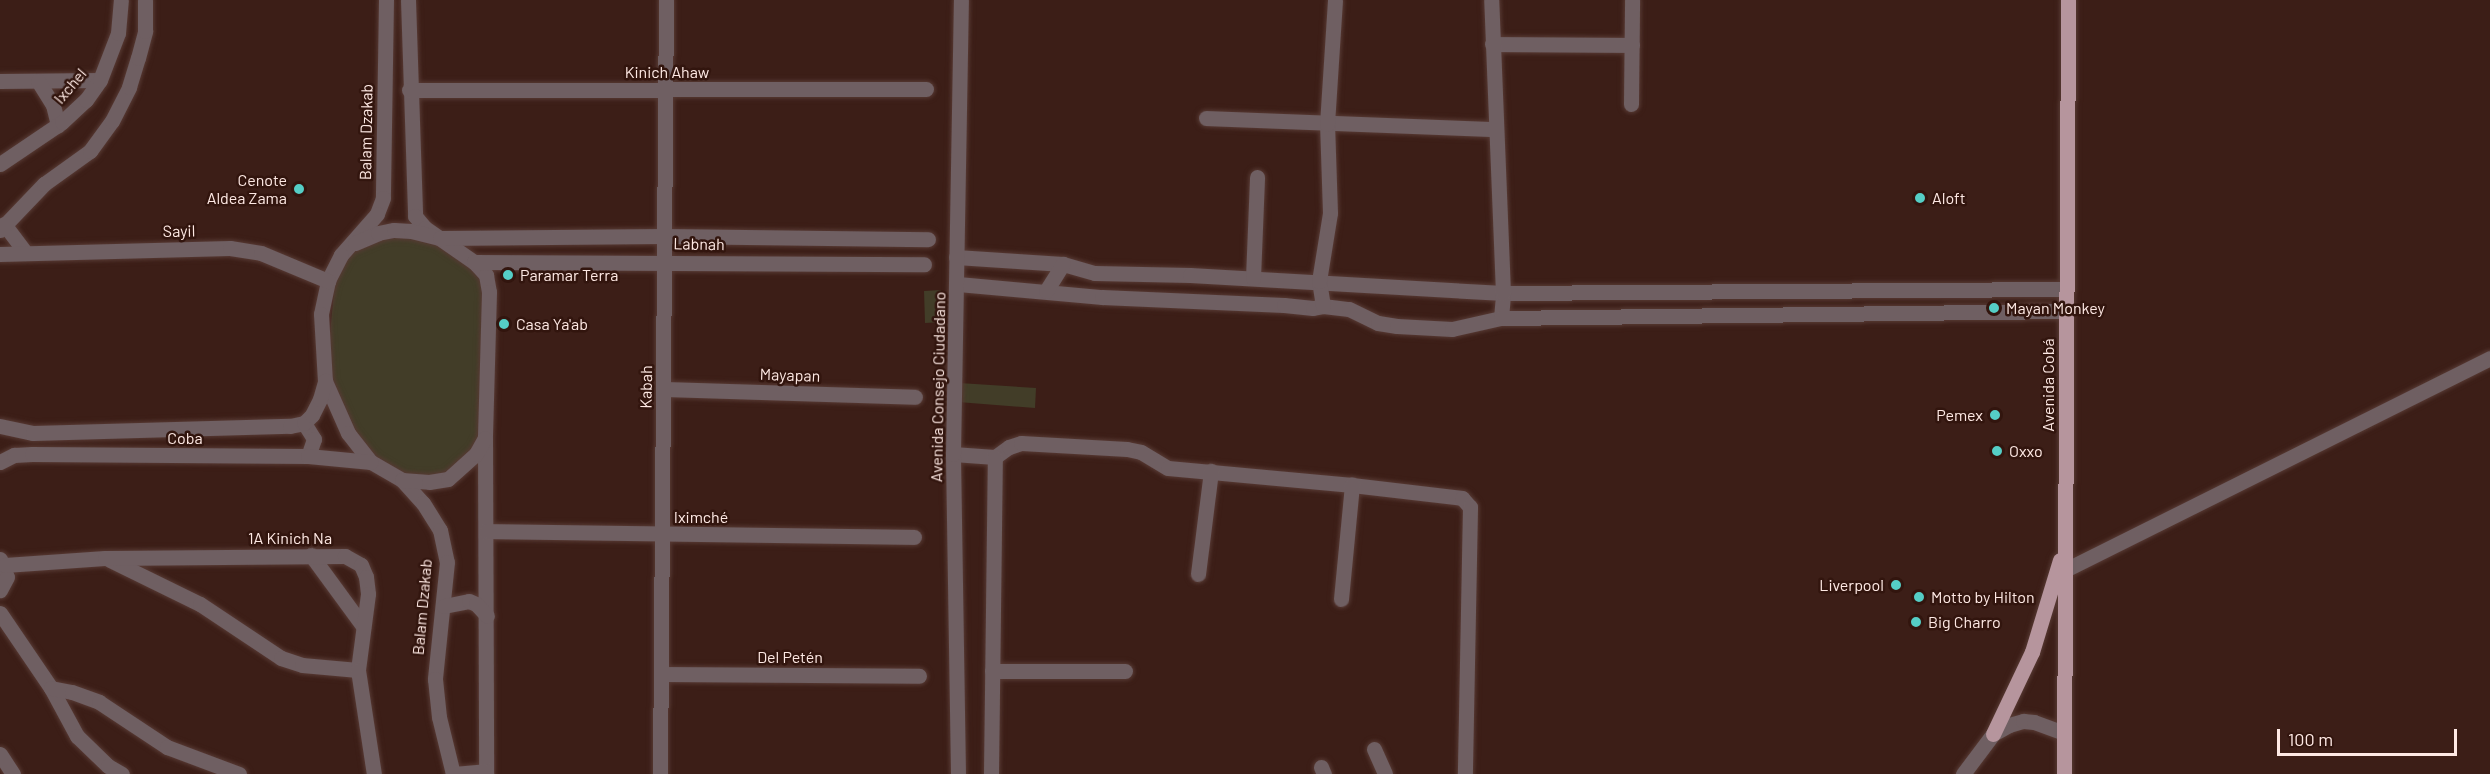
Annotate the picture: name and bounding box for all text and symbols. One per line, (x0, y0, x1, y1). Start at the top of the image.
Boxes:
street label: Kinich Ahaw (625, 62, 709, 82)
street label: Ixchel (50, 64, 90, 108)
street label: Balam Dzakab (356, 84, 376, 180)
place label: Cenote Aldea Zama (207, 170, 287, 208)
marker: Cenote Aldea Zama (292, 182, 306, 196)
place label: Aloft (1932, 188, 1966, 208)
marker: Aloft (1913, 191, 1927, 205)
street label: Sayil (163, 221, 195, 241)
street label: Labnah (673, 234, 725, 254)
place label: Paramar Terra (520, 265, 618, 285)
marker: Paramar Terra (501, 268, 515, 282)
street label: Avenida Consejo Ciudadano (927, 292, 949, 482)
place label: Mayan Monkey (2006, 298, 2105, 318)
marker: Mayan Monkey (1987, 301, 2001, 315)
place label: Casa Ya'ab (516, 314, 588, 334)
marker: Casa Ya'ab (497, 317, 511, 331)
street label: Avenida Cobá (2038, 338, 2058, 432)
street label: Mayapan (759, 364, 821, 386)
street label: Kabah (636, 365, 656, 409)
place label: Pemex (1936, 405, 1983, 425)
marker: Pemex (1988, 408, 2002, 422)
street label: Coba (167, 428, 203, 448)
place label: Oxxo (2009, 441, 2043, 461)
marker: Oxxo (1990, 444, 2004, 458)
street label: Iximché (674, 507, 728, 527)
street label: 1A Kinich Na (248, 528, 332, 548)
street label: Balam Dzakab (408, 558, 436, 656)
place label: Liverpool (1819, 575, 1884, 595)
marker: Liverpool (1889, 578, 1903, 592)
place label: Motto by Hilton (1931, 587, 2035, 607)
marker: Motto by Hilton (1912, 590, 1926, 604)
place label: Big Charro (1928, 612, 2001, 632)
marker: Big Charro (1909, 615, 1923, 629)
street label: Del Petén (757, 647, 823, 667)
scale bar (2280, 717, 2460, 755)
text: 100 m (2288, 728, 2333, 750)

